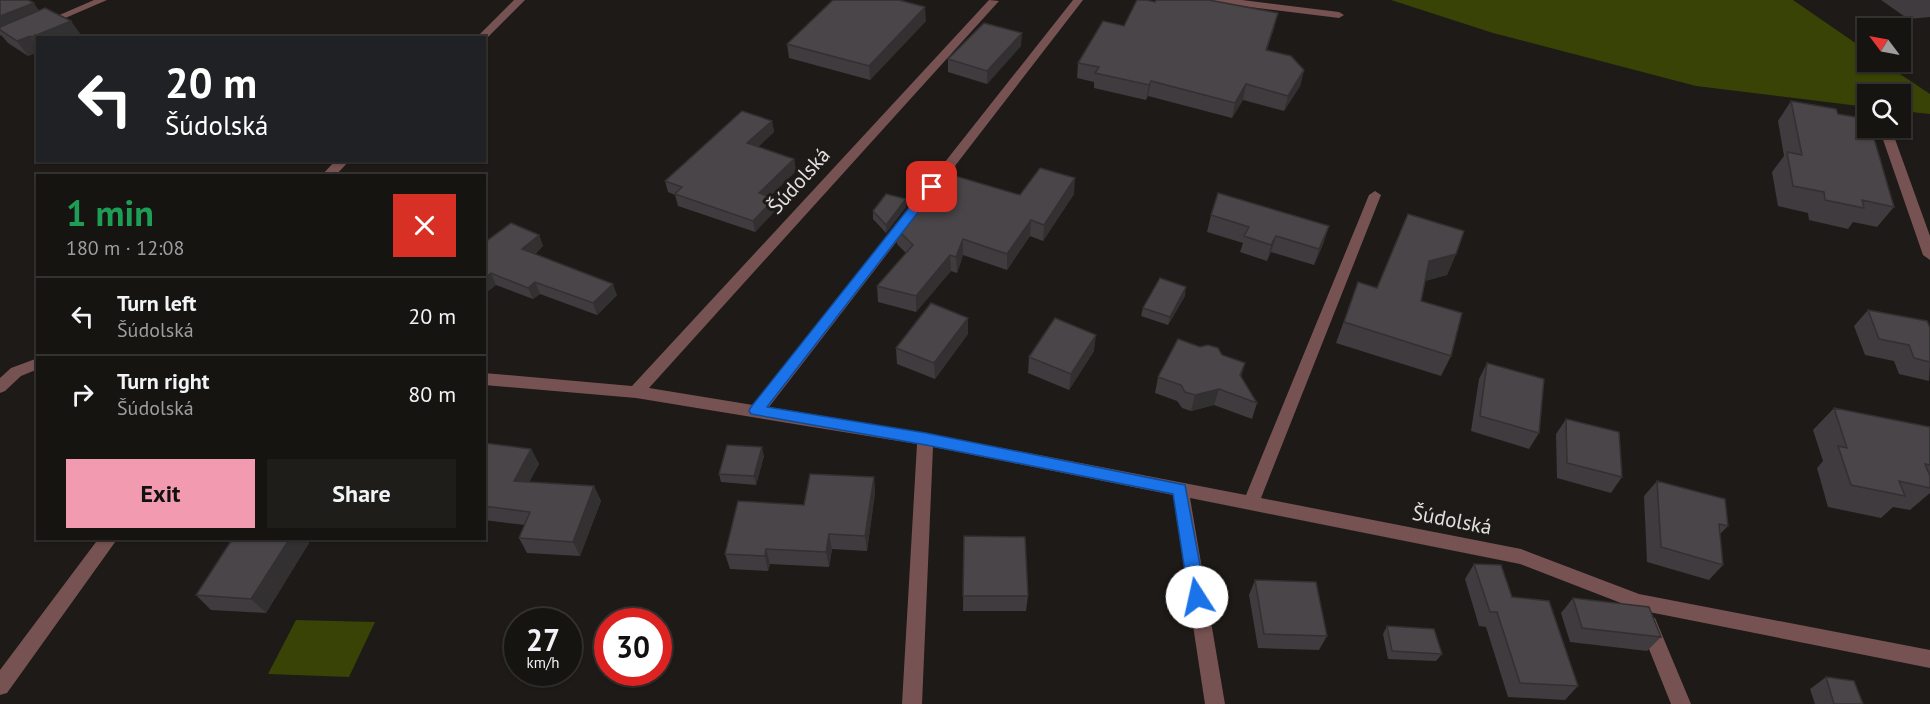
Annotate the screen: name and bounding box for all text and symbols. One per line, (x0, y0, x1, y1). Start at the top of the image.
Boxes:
north arrow (1857, 18, 1911, 72)
map controls (1857, 18, 1911, 138)
text: 20 m (165, 55, 257, 110)
icon: left (66, 60, 144, 138)
button: search (1857, 84, 1911, 138)
text: Šúdolská (165, 108, 268, 142)
street label: Šúdolská (762, 142, 836, 220)
pin (906, 161, 957, 212)
icon: arrive (915, 170, 948, 203)
text: 1 min (66, 189, 154, 236)
button: close (393, 194, 456, 257)
text: 180 m · 12:08 (66, 235, 184, 261)
text: Turn left (117, 289, 197, 317)
icon: left (66, 300, 99, 333)
text: 20 m (408, 302, 456, 330)
text: Šúdolská (117, 317, 194, 343)
text: Turn right (117, 367, 209, 395)
icon: right (66, 378, 99, 411)
text: 80 m (408, 380, 456, 408)
text: Šúdolská (117, 395, 194, 421)
button: Exit (66, 459, 255, 528)
button: Share (267, 459, 456, 528)
street label: Šúdolská (1410, 499, 1494, 540)
position arrow (1165, 565, 1229, 629)
speed limit sign: 30 (594, 608, 672, 686)
text: 27 (526, 620, 560, 659)
text: km/h (527, 653, 559, 672)

